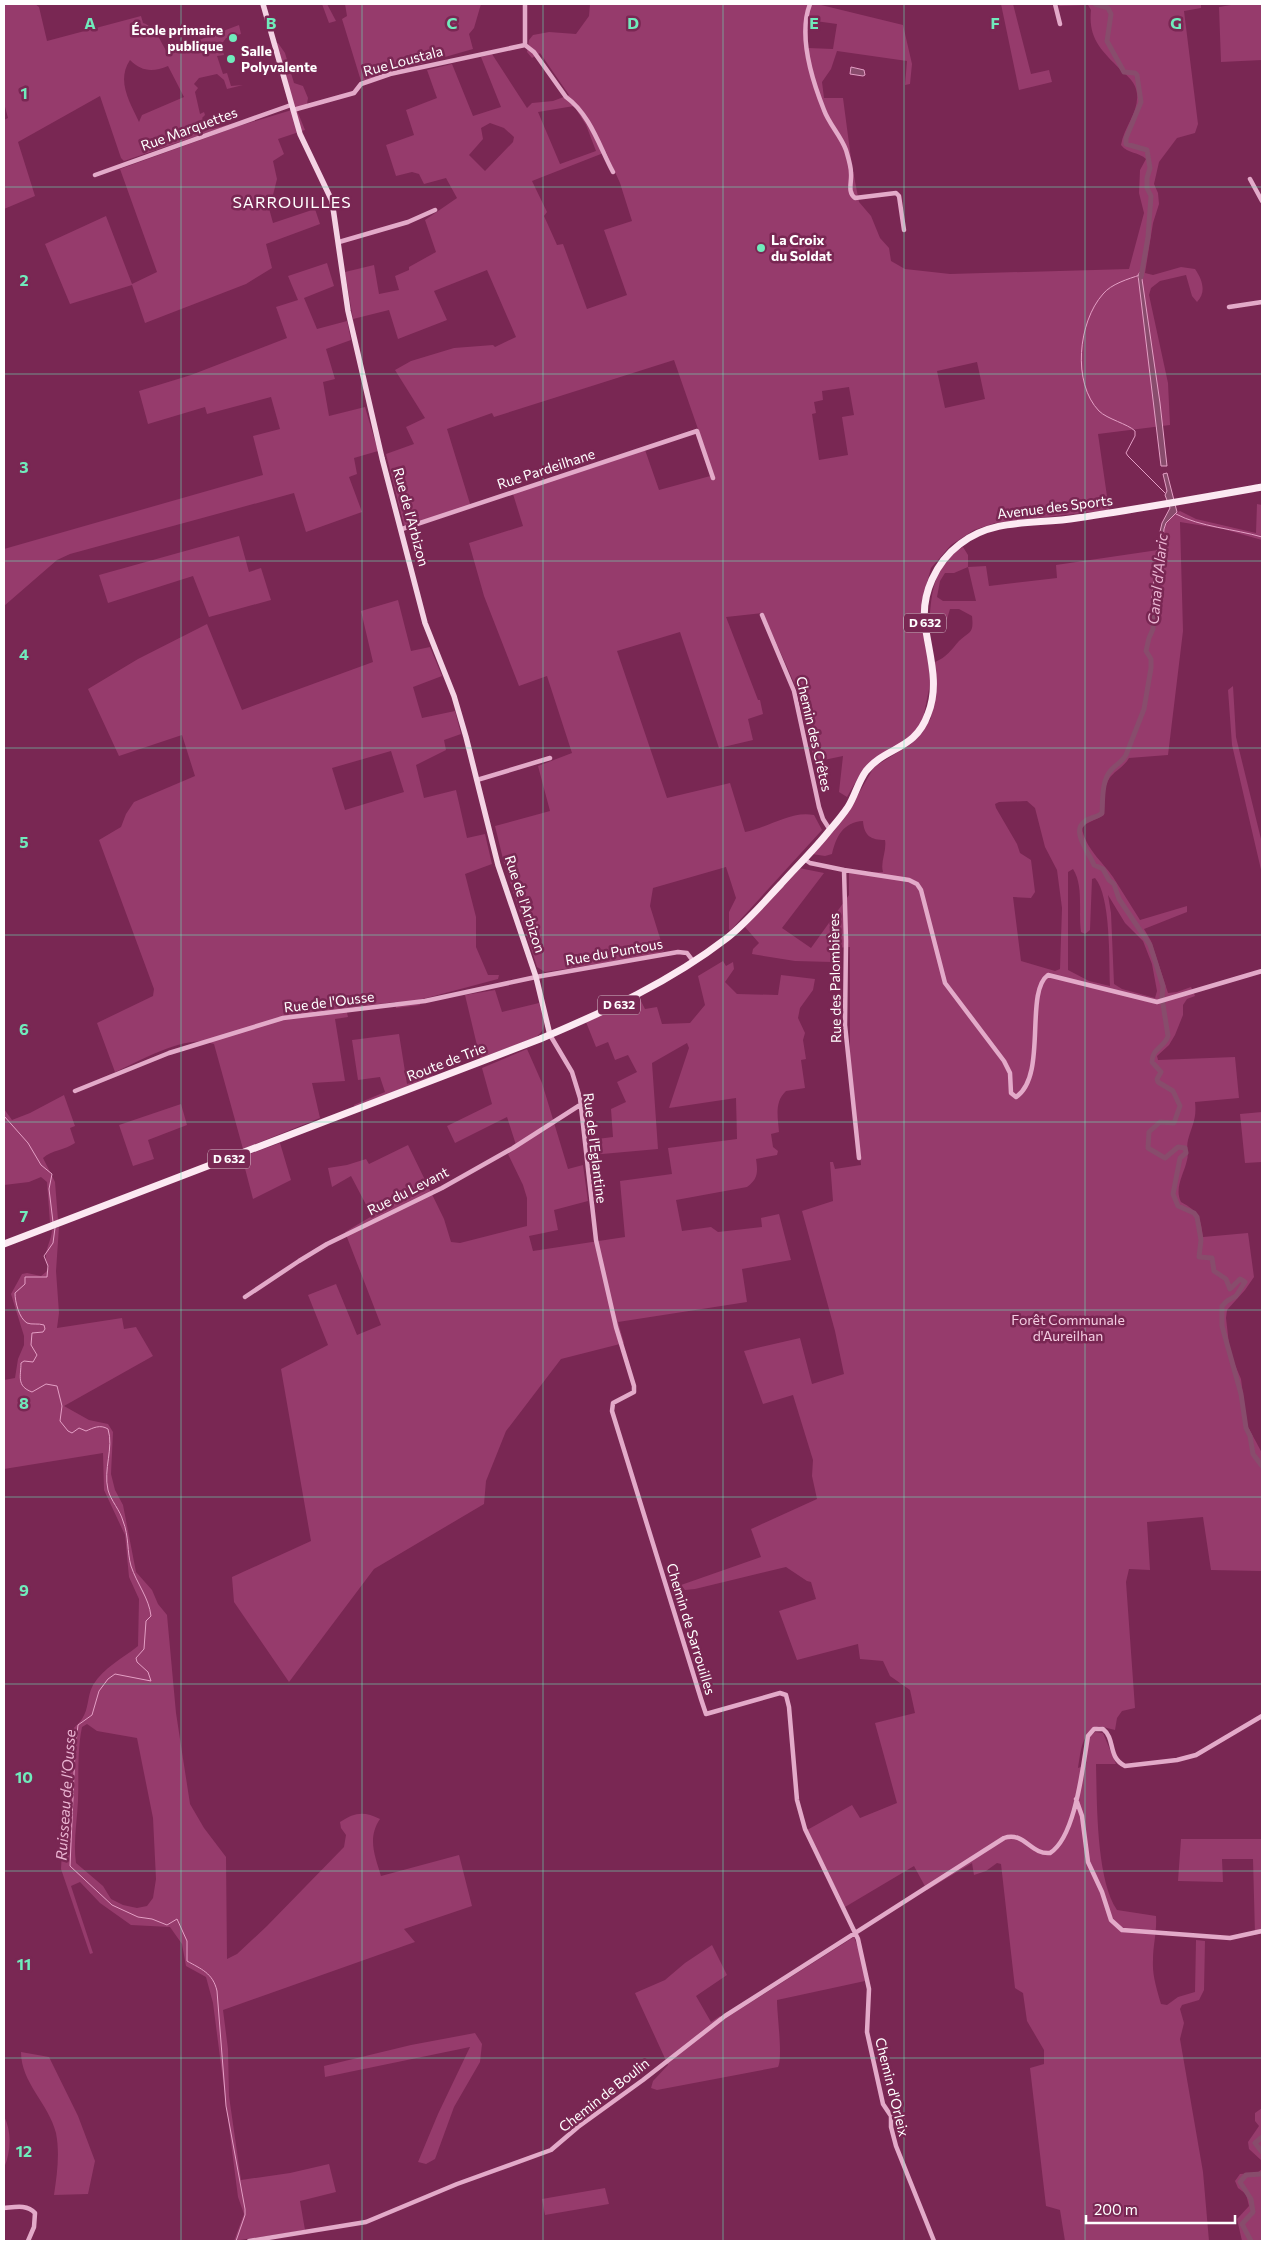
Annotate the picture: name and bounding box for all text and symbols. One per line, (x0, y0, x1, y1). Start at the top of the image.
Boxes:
text: A (84, 13, 96, 32)
text: B (266, 13, 277, 32)
text: C (447, 13, 458, 32)
text: D (627, 13, 639, 32)
text: E (809, 13, 819, 32)
text: F (990, 13, 1000, 32)
text: G (1170, 13, 1182, 32)
place label: École primaire publique (131, 21, 223, 54)
marker: École primaire publique (227, 32, 239, 44)
place label: Salle Polyvalente (241, 42, 317, 75)
street label: Rue Loustala (361, 42, 445, 79)
marker: Salle Polyvalente (225, 53, 237, 65)
text: 1 (20, 83, 28, 102)
street label: Rue Marquettes (138, 103, 239, 154)
district label: SARROUILLES (232, 192, 352, 211)
place label: La Croix du Soldat (771, 231, 832, 264)
marker: La Croix du Soldat (755, 242, 767, 254)
text: 2 (19, 270, 29, 289)
street label: Rue Pardeilhane (495, 445, 597, 492)
text: 3 (19, 457, 29, 476)
street label: Rue de l'Arbizon (390, 466, 433, 568)
street label: Avenue des Sports (996, 491, 1114, 522)
water label: Canal d'Alaric (1143, 532, 1171, 625)
road number: D 632 (904, 614, 946, 632)
text: 4 (19, 644, 29, 663)
street label: Chemin des Crêtes (793, 675, 836, 793)
text: 5 (19, 832, 29, 851)
street label: Rue de l'Arbizon (502, 853, 549, 955)
street label: Rue des Palombières (825, 913, 844, 1043)
street label: Rue du Puntous (564, 935, 664, 968)
street label: Rue de l'Ousse (283, 988, 375, 1015)
road number: D 632 (598, 996, 640, 1014)
text: 6 (19, 1019, 29, 1038)
street label: Route de Trie (404, 1039, 488, 1084)
street label: Rue de l'Eglantine (580, 1092, 611, 1204)
road number: D 632 (208, 1150, 250, 1168)
street label: Rue du Levant (364, 1163, 452, 1218)
text: 7 (20, 1206, 29, 1225)
park label: Forêt Communale d'Aureilhan (1011, 1311, 1125, 1344)
text: 8 (19, 1393, 29, 1412)
street label: Chemin de Sarrouilles (663, 1561, 720, 1697)
text: 9 (19, 1580, 29, 1599)
water label: Ruisseau de l'Ousse (51, 1729, 79, 1861)
text: 10 (15, 1767, 33, 1786)
text: 11 (17, 1954, 31, 1973)
street label: Chemin d'Orleix (872, 2036, 913, 2139)
street label: Chemin de Boulin (555, 2054, 652, 2135)
text: 12 (16, 2141, 32, 2160)
scale bar (1086, 2192, 1235, 2224)
text: 200 m (1094, 2200, 1138, 2218)

